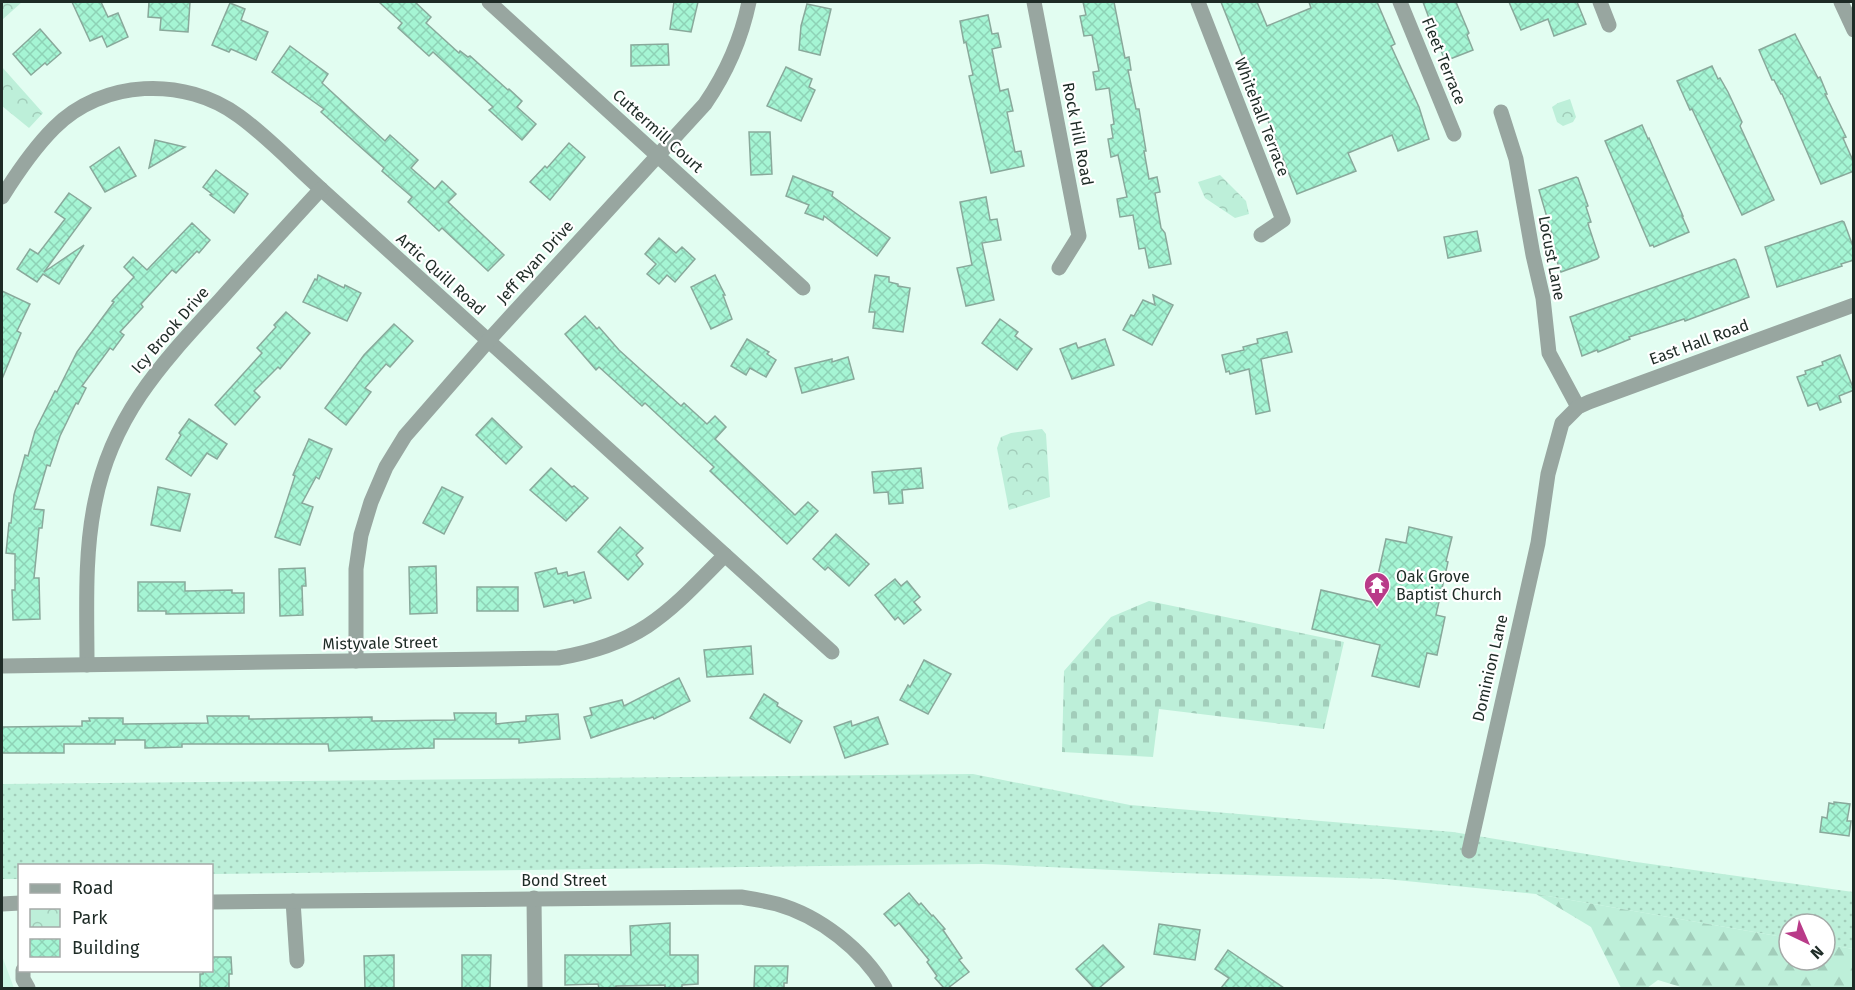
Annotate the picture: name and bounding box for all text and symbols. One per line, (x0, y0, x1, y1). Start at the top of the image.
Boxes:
street label: Fleet Terrace (1418, 15, 1470, 107)
street label: Whitehall Terrace (1231, 55, 1293, 179)
street label: Rock Hill Road (1059, 81, 1097, 187)
street label: Cuttermill Court (609, 85, 707, 177)
street label: Locust Lane (1534, 214, 1570, 302)
street label: Jeff Ryan Drive (493, 216, 577, 308)
street label: Artic Quill Road (393, 229, 489, 319)
street label: Icy Brook Drive (127, 283, 213, 377)
street label: East Hall Road (1647, 315, 1751, 369)
place label: Oak Grove Baptist Church (1396, 567, 1502, 604)
temple icon: Oak Grove Baptist Church (1362, 570, 1392, 608)
street label: Dominion Lane (1468, 613, 1512, 723)
street label: Mistyvale Street (322, 632, 438, 654)
legend (18, 864, 213, 972)
street label: Bond Street (521, 871, 607, 890)
text: Road (72, 877, 114, 899)
text: Park (72, 907, 108, 929)
north arrow (1777, 912, 1837, 972)
text: Building (72, 937, 140, 959)
text: N (1807, 942, 1827, 963)

